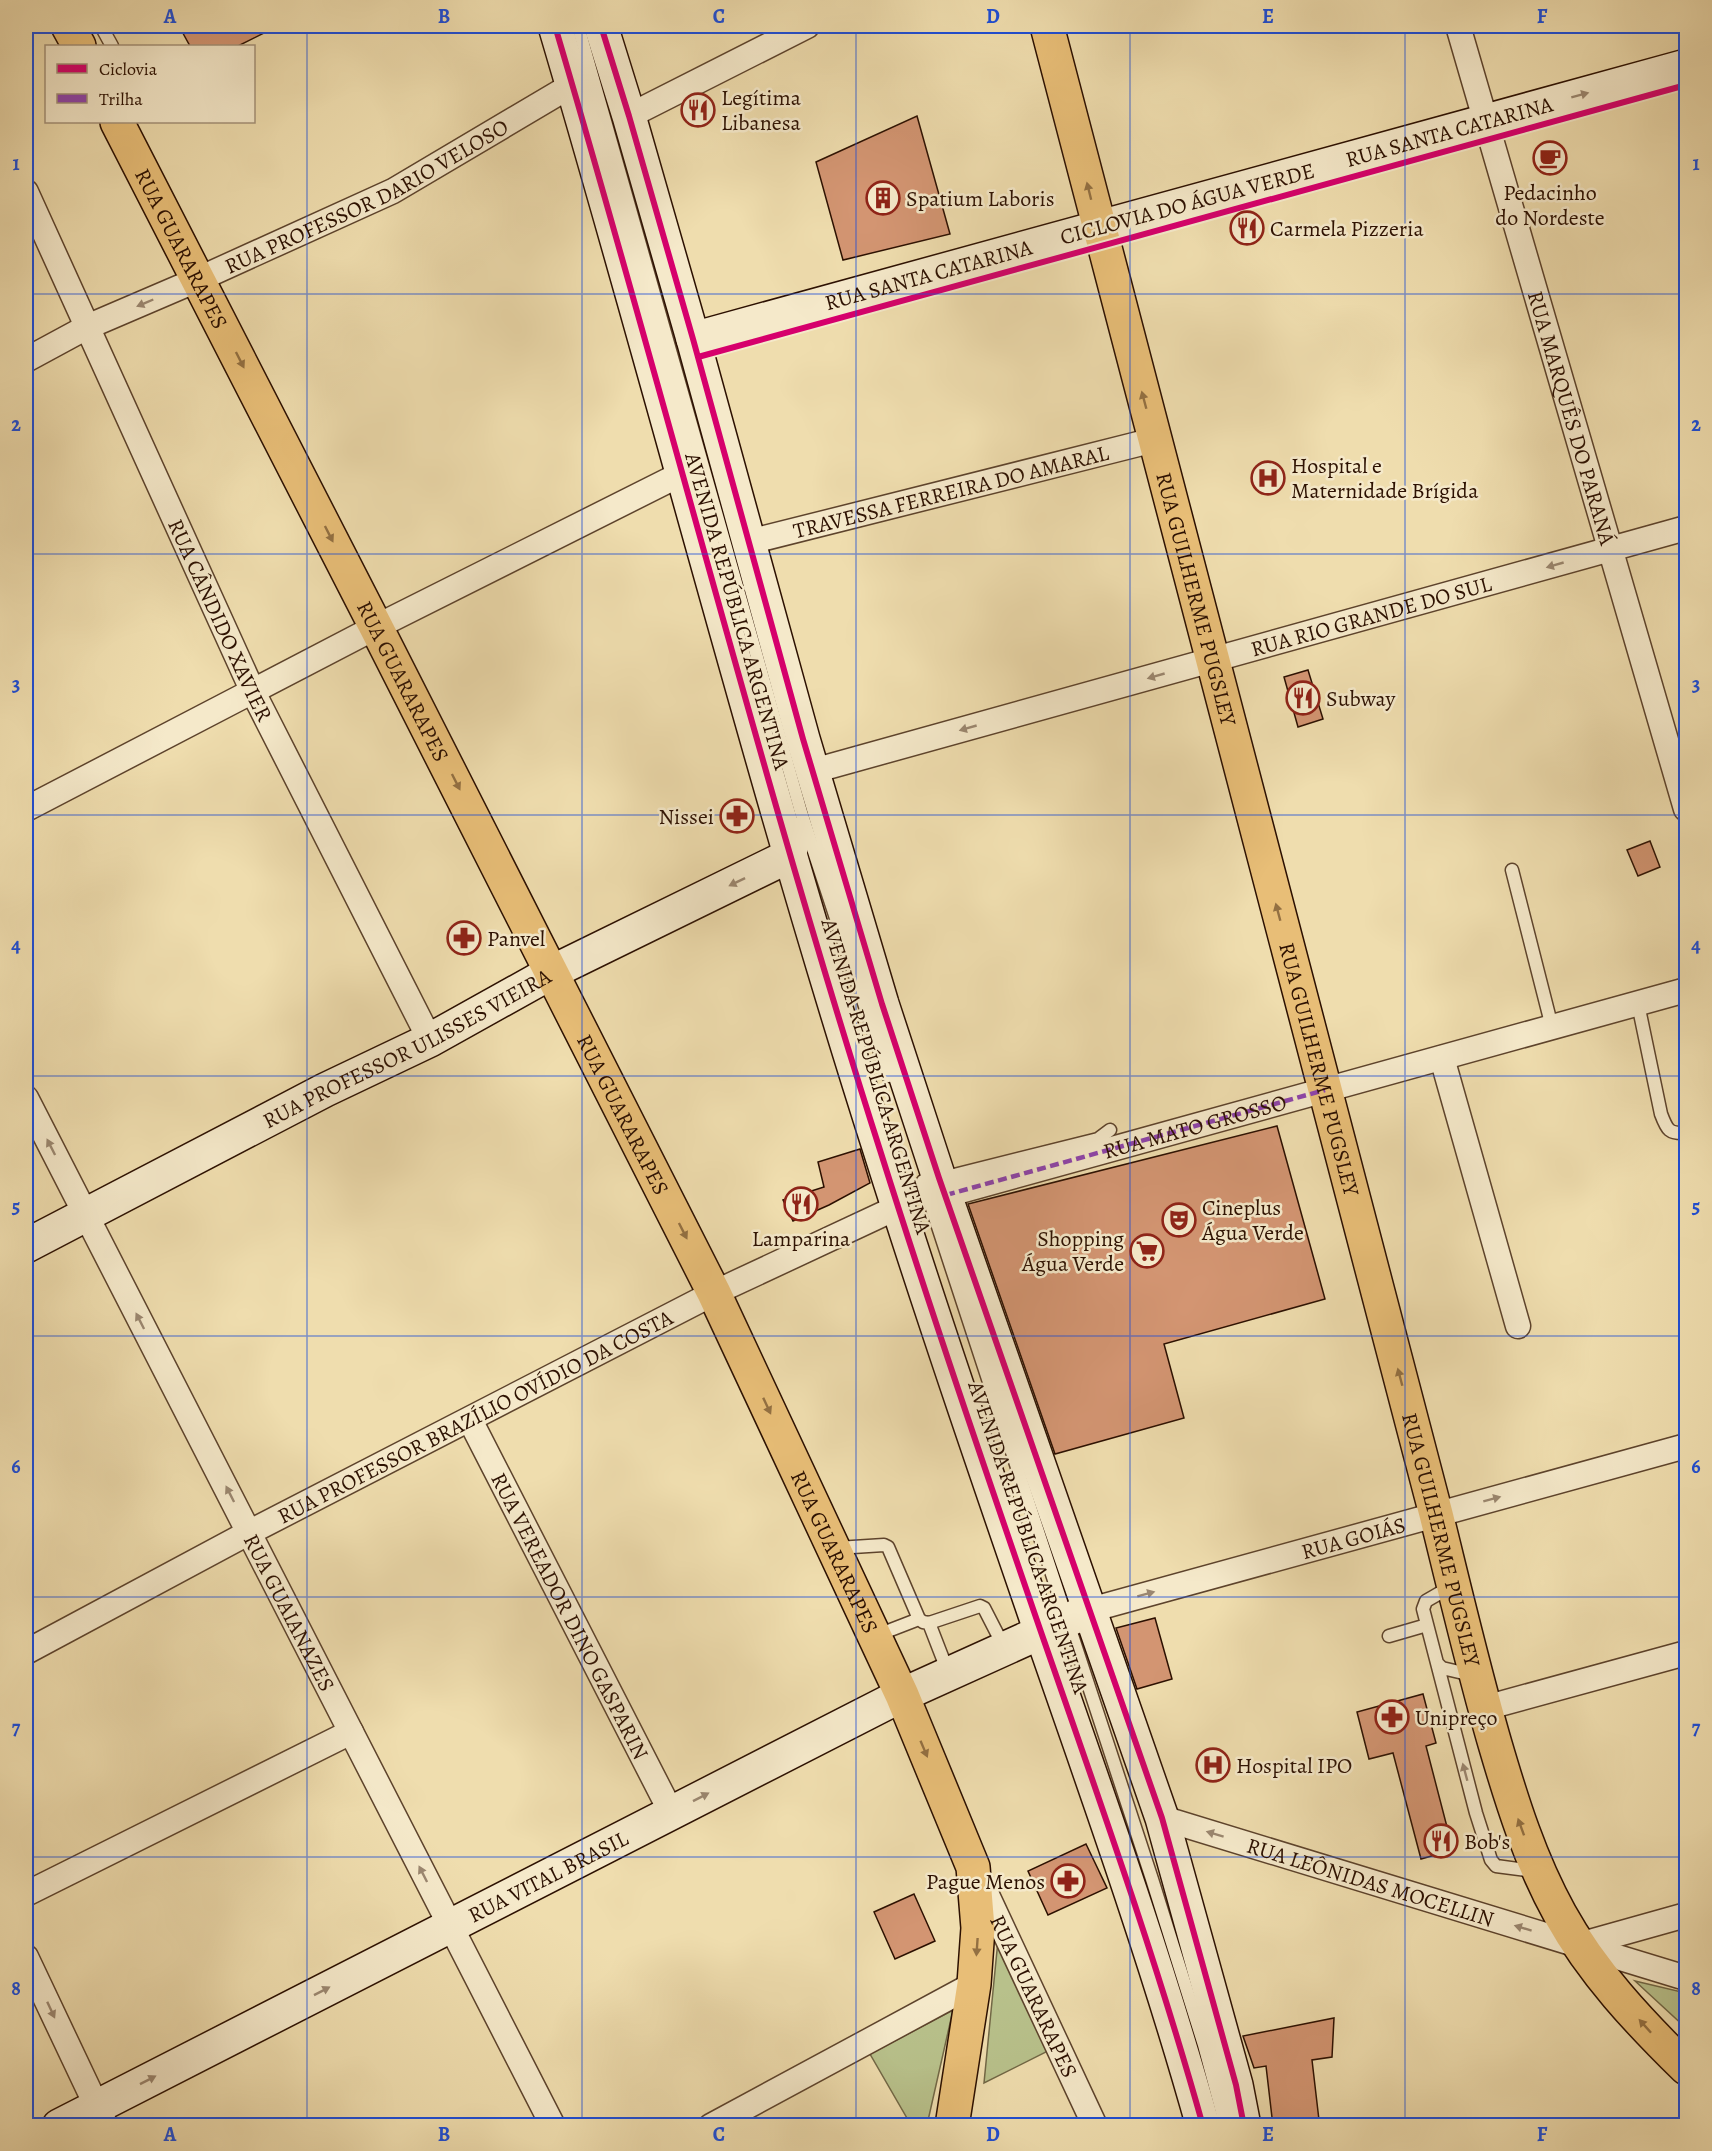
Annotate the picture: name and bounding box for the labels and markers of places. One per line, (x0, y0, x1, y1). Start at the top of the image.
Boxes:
place label: Legítima Libanesa (721, 83, 802, 138)
restaurant icon: Legítima Libanesa (680, 92, 716, 128)
cafe icon: Pedacinho do Nordeste (1532, 140, 1568, 176)
place label: Pedacinho do Nordeste (1495, 178, 1605, 233)
building icon: Spatium Laboris (865, 180, 901, 216)
place label: Spatium Laboris (906, 184, 1055, 214)
restaurant icon: Carmela Pizzeria (1229, 210, 1265, 246)
place label: Carmela Pizzeria (1270, 214, 1424, 244)
place label: Hospital e Maternidade Brígida (1291, 451, 1479, 506)
hospital icon: Hospital e Maternidade Brígida (1250, 460, 1286, 496)
restaurant icon: Subway (1285, 680, 1321, 716)
place label: Subway (1326, 684, 1395, 714)
pharmacy icon: Nissei (719, 798, 755, 834)
place label: Nissei (658, 802, 714, 832)
pharmacy icon: Panvel (446, 920, 482, 956)
place label: Panvel (487, 924, 545, 954)
restaurant icon: Lamparina (783, 1186, 819, 1222)
place label: Cineplus Água Verde (1201, 1193, 1304, 1248)
theatre icon: Cineplus Água Verde (1161, 1202, 1197, 1238)
place label: Lamparina (752, 1224, 851, 1254)
place label: Shopping Água Verde (1021, 1224, 1124, 1279)
supermarket icon: Shopping Água Verde (1129, 1233, 1165, 1269)
pharmacy icon: Unipreço (1374, 1699, 1410, 1735)
place label: Unipreço (1415, 1703, 1497, 1733)
hospital icon: Hospital IPO (1195, 1747, 1231, 1783)
place label: Hospital IPO (1236, 1751, 1352, 1781)
restaurant icon: Bob's (1423, 1823, 1459, 1859)
place label: Bob's (1464, 1827, 1510, 1857)
pharmacy icon: Pague Menos (1050, 1863, 1086, 1899)
place label: Pague Menos (926, 1867, 1045, 1897)

